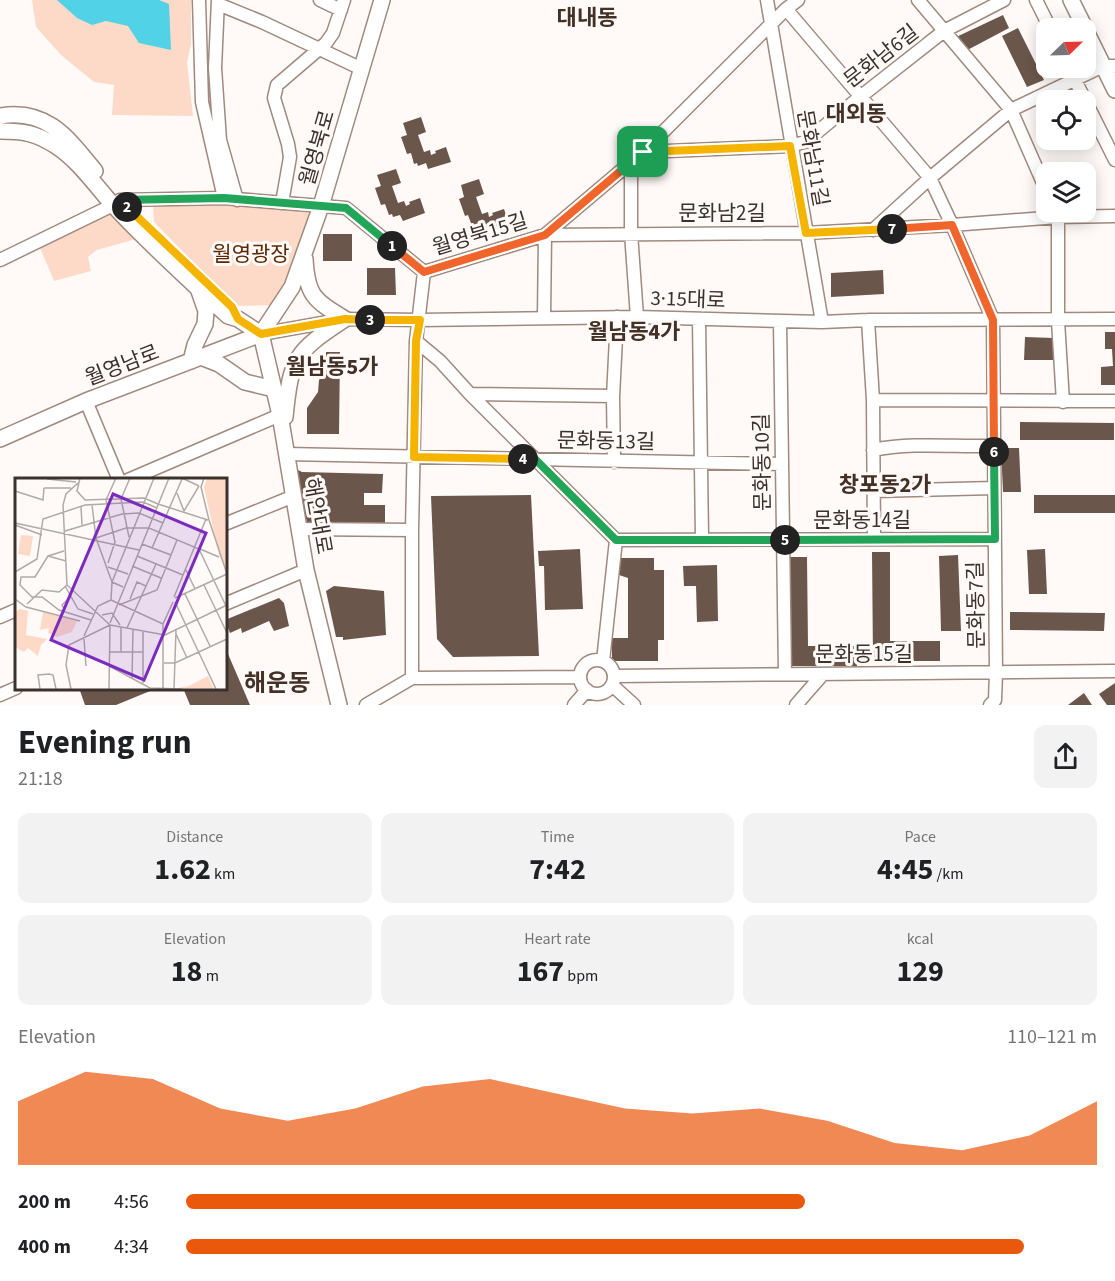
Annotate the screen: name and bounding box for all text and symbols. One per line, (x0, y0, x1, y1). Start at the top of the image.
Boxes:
district label: 대내동 (557, 2, 617, 34)
street label: 문화남6길 (837, 17, 925, 95)
north arrow (1036, 18, 1096, 78)
map controls (1036, 18, 1096, 222)
button: locate (1036, 90, 1096, 150)
district label: 대외동 (826, 98, 886, 130)
street label: 월영북로 (292, 107, 342, 189)
street label: 문화남11길 (790, 107, 836, 209)
pin (617, 126, 668, 177)
icon: arrive (626, 135, 659, 168)
button: layers (1036, 162, 1096, 222)
pin: 2 (112, 192, 142, 222)
text: 2 (123, 196, 131, 218)
street label: 문화남2길 (678, 198, 766, 228)
street label: 월영북15길 (429, 205, 531, 263)
pin: 7 (877, 214, 907, 244)
text: 7 (888, 218, 896, 240)
pin: 1 (377, 231, 407, 261)
text: 1 (388, 235, 396, 257)
park label: 월영광장 (212, 239, 290, 269)
street label: 3·15대로 (650, 283, 726, 315)
pin: 3 (355, 305, 385, 335)
text: 3 (366, 309, 374, 331)
district label: 월남동4가 (588, 316, 680, 348)
street label: 월영남로 (81, 337, 163, 393)
district label: 월남동5가 (286, 351, 378, 383)
street label: 문화동10길 (746, 413, 778, 511)
street label: 문화동13길 (557, 425, 655, 457)
pin: 6 (979, 437, 1009, 467)
text: 6 (990, 441, 998, 463)
pin: 4 (508, 444, 538, 474)
text: 4 (519, 448, 527, 470)
district label: 창포동2가 (839, 469, 931, 501)
street label: 해안대로 (297, 475, 339, 557)
inset map (15, 478, 226, 690)
street label: 문화동14길 (813, 505, 911, 535)
pin: 5 (770, 525, 800, 555)
text: 5 (781, 529, 789, 551)
street label: 문화동7길 (960, 561, 992, 649)
street label: 문화동15길 (815, 639, 913, 669)
district label: 해운동 (244, 666, 310, 701)
text: Evening run (18, 719, 192, 766)
button: share (1034, 725, 1097, 788)
text: 21:18 (18, 765, 63, 793)
text: Distance (166, 826, 223, 848)
text: Time (541, 826, 574, 848)
text: Pace (904, 826, 936, 848)
text: 1.62 (154, 848, 211, 891)
text: 7:42 (529, 848, 586, 891)
text: 4:45 (877, 848, 933, 891)
text: km (211, 863, 235, 885)
text: /km (933, 863, 963, 885)
text: Elevation (164, 928, 226, 950)
text: Heart rate (524, 928, 591, 950)
text: kcal (907, 928, 934, 950)
text: 18 (171, 950, 202, 993)
text: 167 (517, 950, 564, 993)
text: 129 (896, 950, 944, 993)
text: m (202, 965, 219, 987)
text: bpm (564, 965, 598, 987)
text: Elevation (18, 1023, 96, 1051)
text: 110–121 m (1007, 1023, 1097, 1051)
text: 200 m (18, 1188, 71, 1216)
text: 4:56 (114, 1188, 149, 1216)
text: 400 m (18, 1233, 71, 1261)
text: 4:34 (114, 1233, 149, 1261)

